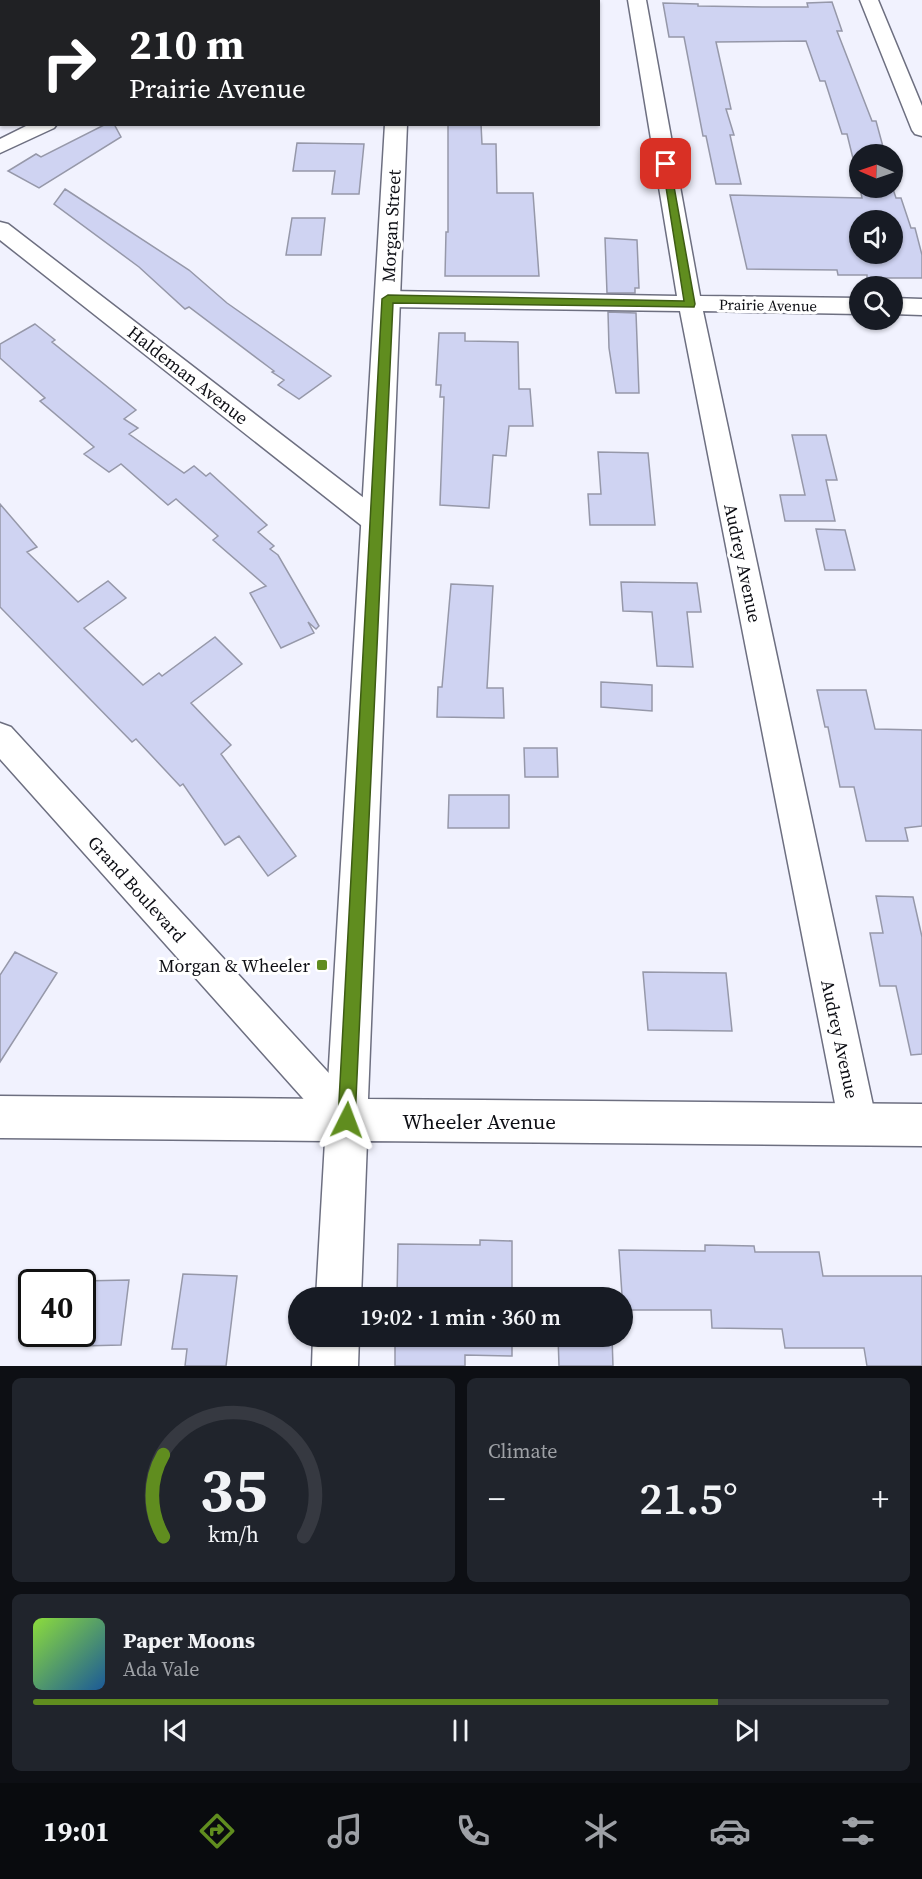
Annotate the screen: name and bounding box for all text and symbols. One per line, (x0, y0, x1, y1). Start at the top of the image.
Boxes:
text: 210 m (129, 15, 244, 73)
icon: right (30, 24, 108, 102)
text: Prairie Avenue (129, 70, 306, 107)
pin (640, 138, 691, 189)
north arrow (849, 144, 903, 198)
map controls (849, 144, 903, 330)
icon: arrive (649, 147, 682, 180)
street label: Morgan Street (376, 169, 406, 283)
button: sound (849, 210, 903, 264)
button: search (849, 276, 903, 330)
street label: Prairie Avenue (719, 294, 818, 316)
street label: Haldeman Avenue (122, 320, 254, 430)
street label: Audrey Avenue (718, 501, 768, 625)
street label: Grand Boulevard (82, 830, 192, 948)
place label: Morgan & Wheeler (159, 953, 310, 978)
marker: Morgan & Wheeler (315, 958, 329, 972)
street label: Audrey Avenue (815, 977, 865, 1101)
position arrow (315, 1088, 379, 1152)
street label: Wheeler Avenue (402, 1107, 556, 1136)
speed limit sign: 40 (18, 1269, 96, 1347)
text: 19:02 · 1 min · 360 m (360, 1302, 561, 1332)
text: Climate (488, 1437, 557, 1465)
text: 35 (200, 1446, 267, 1532)
text: 21.5° (639, 1467, 738, 1529)
text: − (488, 1476, 506, 1521)
text: + (872, 1476, 889, 1521)
text: km/h (208, 1520, 259, 1549)
text: Paper Moons (123, 1625, 255, 1655)
text: Ada Vale (123, 1655, 199, 1683)
icon: previous (159, 1714, 192, 1747)
icon: pause (444, 1714, 477, 1747)
icon: next (730, 1714, 763, 1747)
icon: directions (196, 1810, 238, 1852)
icon: music (324, 1810, 366, 1852)
icon: phone (452, 1810, 494, 1852)
icon: climate (580, 1810, 622, 1852)
icon: car (709, 1810, 751, 1852)
icon: filters (837, 1810, 879, 1852)
text: 19:01 (43, 1813, 110, 1850)

